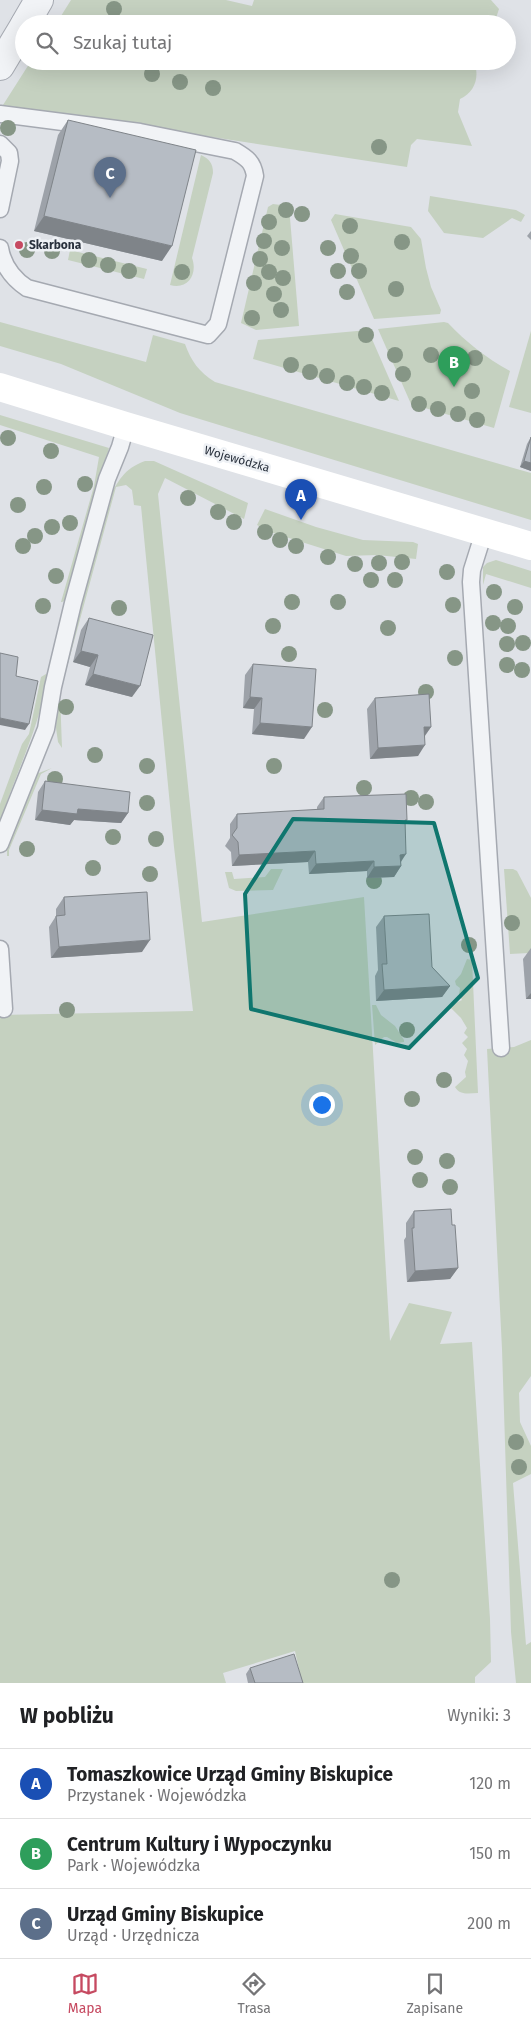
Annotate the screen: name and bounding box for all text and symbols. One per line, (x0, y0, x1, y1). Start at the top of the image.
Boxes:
search box (15, 15, 516, 70)
icon: search (33, 29, 61, 57)
text: Szukaj tutaj (73, 31, 172, 54)
pin: C (94, 157, 126, 198)
place label: Skarbona (29, 238, 82, 252)
marker: Skarbona (13, 239, 25, 251)
pin: B (438, 346, 470, 387)
street label: Wojewódzka (203, 443, 271, 475)
pin: A (285, 479, 317, 520)
your location (309, 1092, 335, 1118)
text: W pobliżu (20, 1703, 114, 1729)
text: Wyniki: 3 (447, 1706, 511, 1725)
text: Tomaszkowice Urząd Gminy Biskupice (67, 1763, 393, 1786)
text: A (31, 1774, 41, 1793)
text: 120 m (469, 1774, 511, 1793)
text: Przystanek · Wojewódzka (67, 1786, 247, 1805)
text: Centrum Kultury i Wypoczynku (67, 1833, 332, 1856)
text: B (31, 1844, 41, 1863)
text: 150 m (469, 1844, 511, 1863)
text: Park · Wojewódzka (67, 1856, 200, 1875)
text: Urząd Gminy Biskupice (67, 1903, 264, 1926)
text: C (31, 1914, 41, 1933)
text: 200 m (467, 1914, 511, 1933)
text: Urząd · Urzędnicza (67, 1926, 200, 1945)
tab: Mapa (68, 1970, 102, 2017)
tab: Trasa (238, 1970, 271, 2017)
tab: Zapisane (406, 1970, 463, 2017)

